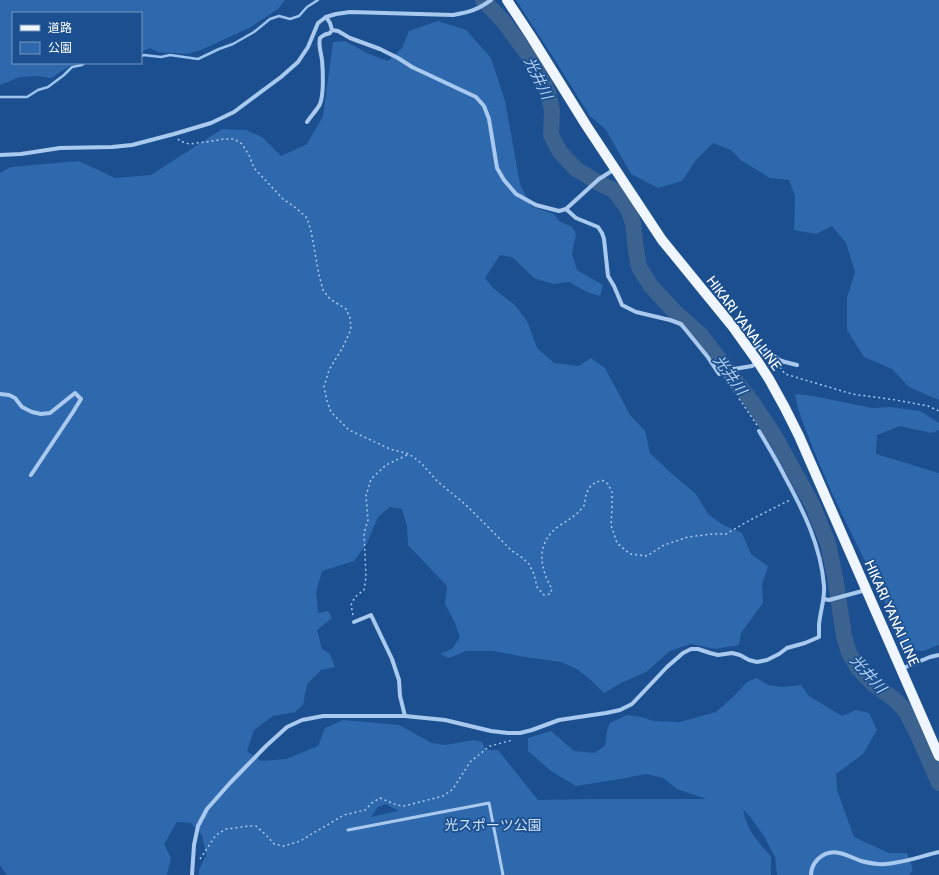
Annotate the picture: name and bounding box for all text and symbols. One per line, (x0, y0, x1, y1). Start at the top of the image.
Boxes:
legend (12, 12, 142, 64)
text: 道路 (48, 20, 72, 35)
text: 公園 (48, 40, 72, 55)
water label: 光井川 (520, 54, 557, 104)
street label: HIKARI YANAI LINE (702, 272, 786, 374)
water label: 光井川 (709, 352, 752, 400)
street label: HIKARI YANAI LINE (861, 557, 924, 669)
water label: 光井川 (846, 651, 891, 698)
park label: 光スポーツ公園 (444, 816, 542, 834)

